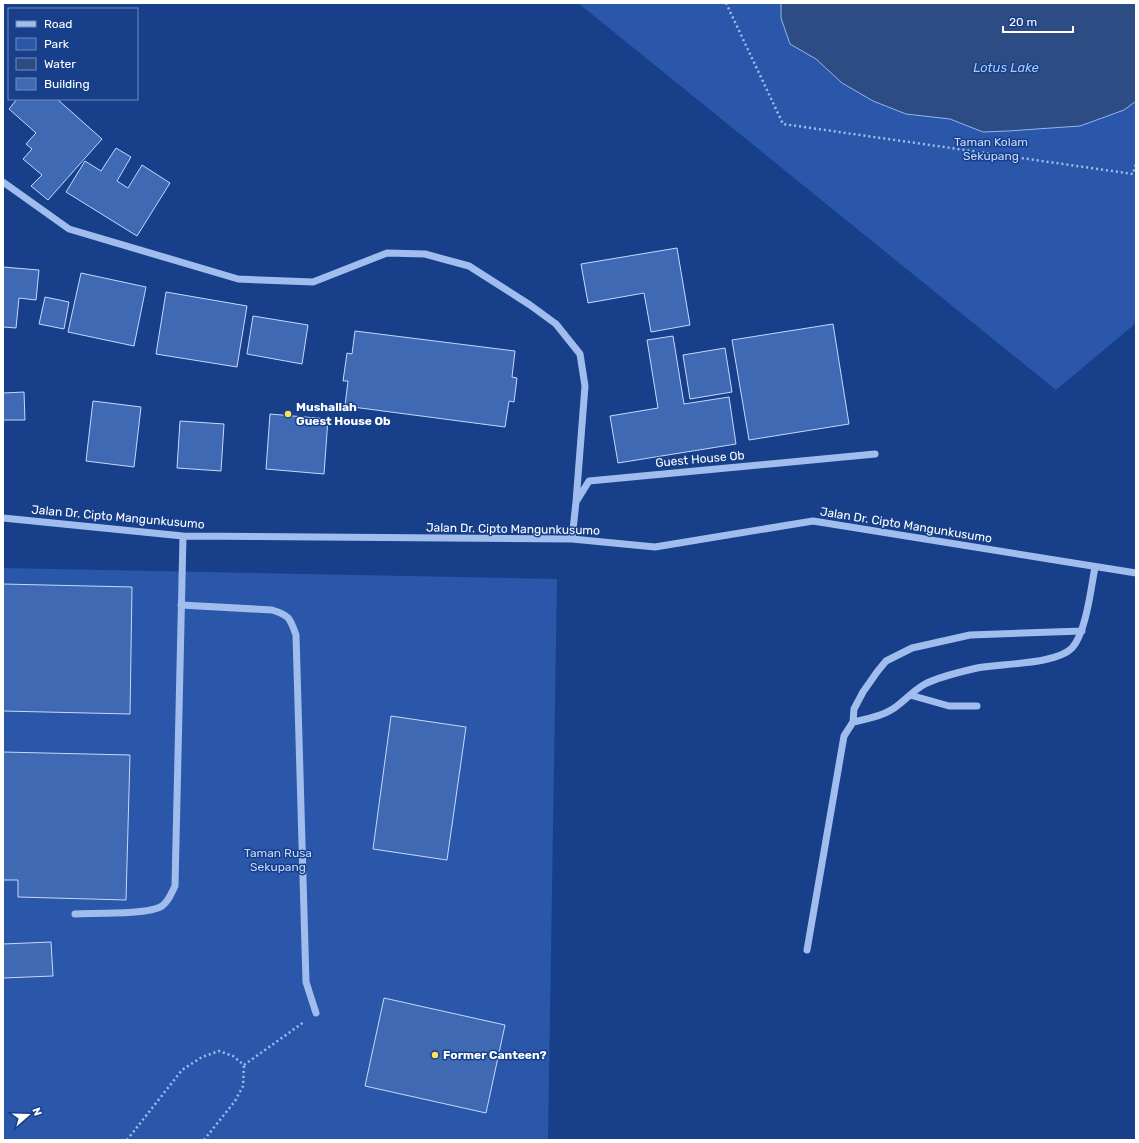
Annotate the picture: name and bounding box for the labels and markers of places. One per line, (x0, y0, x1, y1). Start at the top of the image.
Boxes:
place label: Mushallah Guest House Ob (296, 400, 391, 428)
marker: Mushallah Guest House Ob (283, 409, 293, 419)
place label: Former Canteen? (443, 1048, 547, 1062)
marker: Former Canteen? (430, 1050, 440, 1060)

